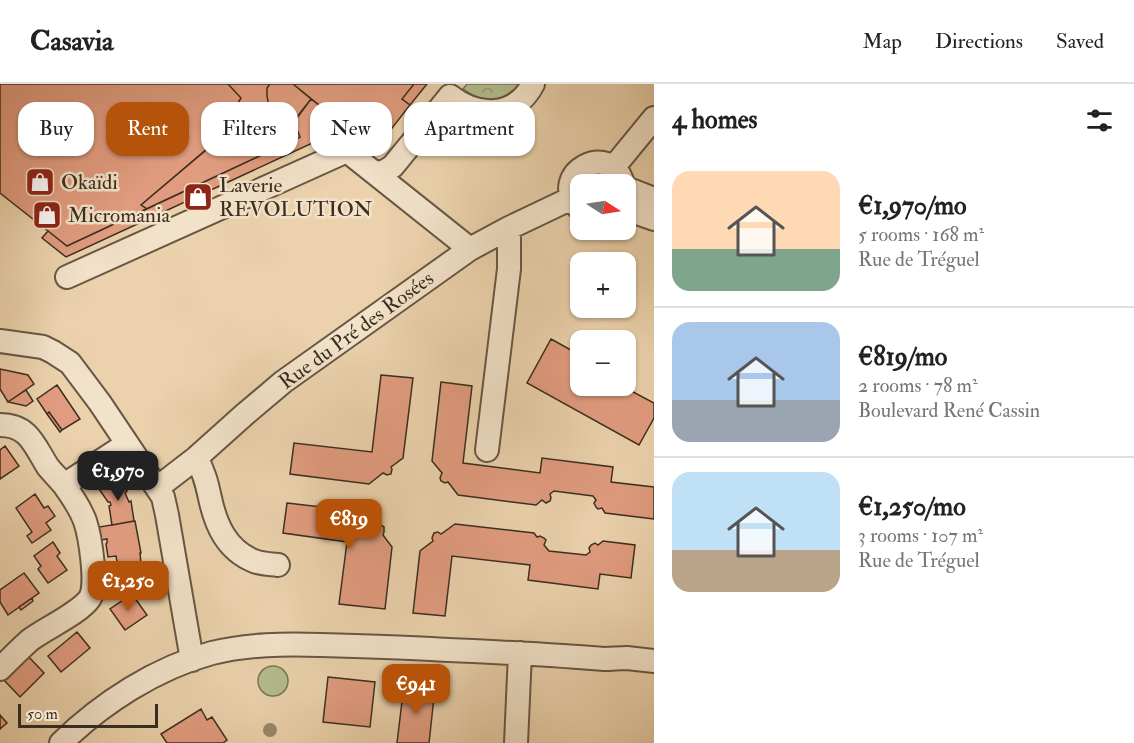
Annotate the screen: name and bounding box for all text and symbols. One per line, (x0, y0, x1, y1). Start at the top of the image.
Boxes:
text: Casavia (30, 24, 114, 59)
text: Map (862, 28, 902, 55)
text: Directions (935, 28, 1023, 55)
text: Saved (1056, 28, 1104, 55)
chip: Buy (18, 102, 94, 156)
chip: Rent (106, 102, 189, 156)
chip: Filters (201, 102, 298, 156)
chip: New (310, 102, 392, 156)
chip: Apartment (404, 102, 535, 156)
text: 4 homes (672, 104, 758, 136)
icon: filters (1083, 104, 1116, 137)
shop icon: Okaïdi (24, 166, 56, 198)
place label: Okaïdi (61, 169, 118, 196)
place label: Laverie REVOLUTION (219, 172, 373, 223)
north arrow (570, 174, 636, 240)
map controls (570, 174, 636, 396)
shop icon: Laverie REVOLUTION (182, 181, 214, 213)
text: €1,970/mo (858, 190, 967, 222)
icon: home (720, 195, 792, 267)
shop icon: Micromania (31, 199, 63, 231)
place label: Micromania (68, 202, 170, 229)
text: 5 rooms · 168 m² (858, 222, 984, 247)
text: Rue de Tréguel (858, 247, 980, 272)
button: + (570, 252, 636, 318)
street label: Rue du Pré des Rosées (273, 265, 439, 396)
button: − (570, 330, 636, 396)
text: €819/mo (858, 341, 947, 373)
icon: home (720, 346, 792, 418)
text: 2 rooms · 78 m² (858, 373, 978, 398)
text: Boulevard René Cassin (858, 398, 1040, 423)
pin: €1,970 (69, 451, 167, 502)
text: €1,970 (91, 458, 145, 483)
text: €1,250/mo (858, 491, 966, 523)
icon: home (720, 496, 792, 568)
pin: €819 (313, 499, 385, 550)
text: €819 (330, 506, 368, 531)
text: 3 rooms · 107 m² (858, 523, 983, 548)
text: Rue de Tréguel (858, 548, 980, 573)
pin: €1,250 (79, 561, 177, 612)
text: €1,250 (102, 568, 154, 593)
pin: €941 (380, 664, 452, 715)
text: €941 (396, 671, 436, 696)
scale bar (18, 701, 158, 728)
text: 50 m (27, 704, 58, 724)

